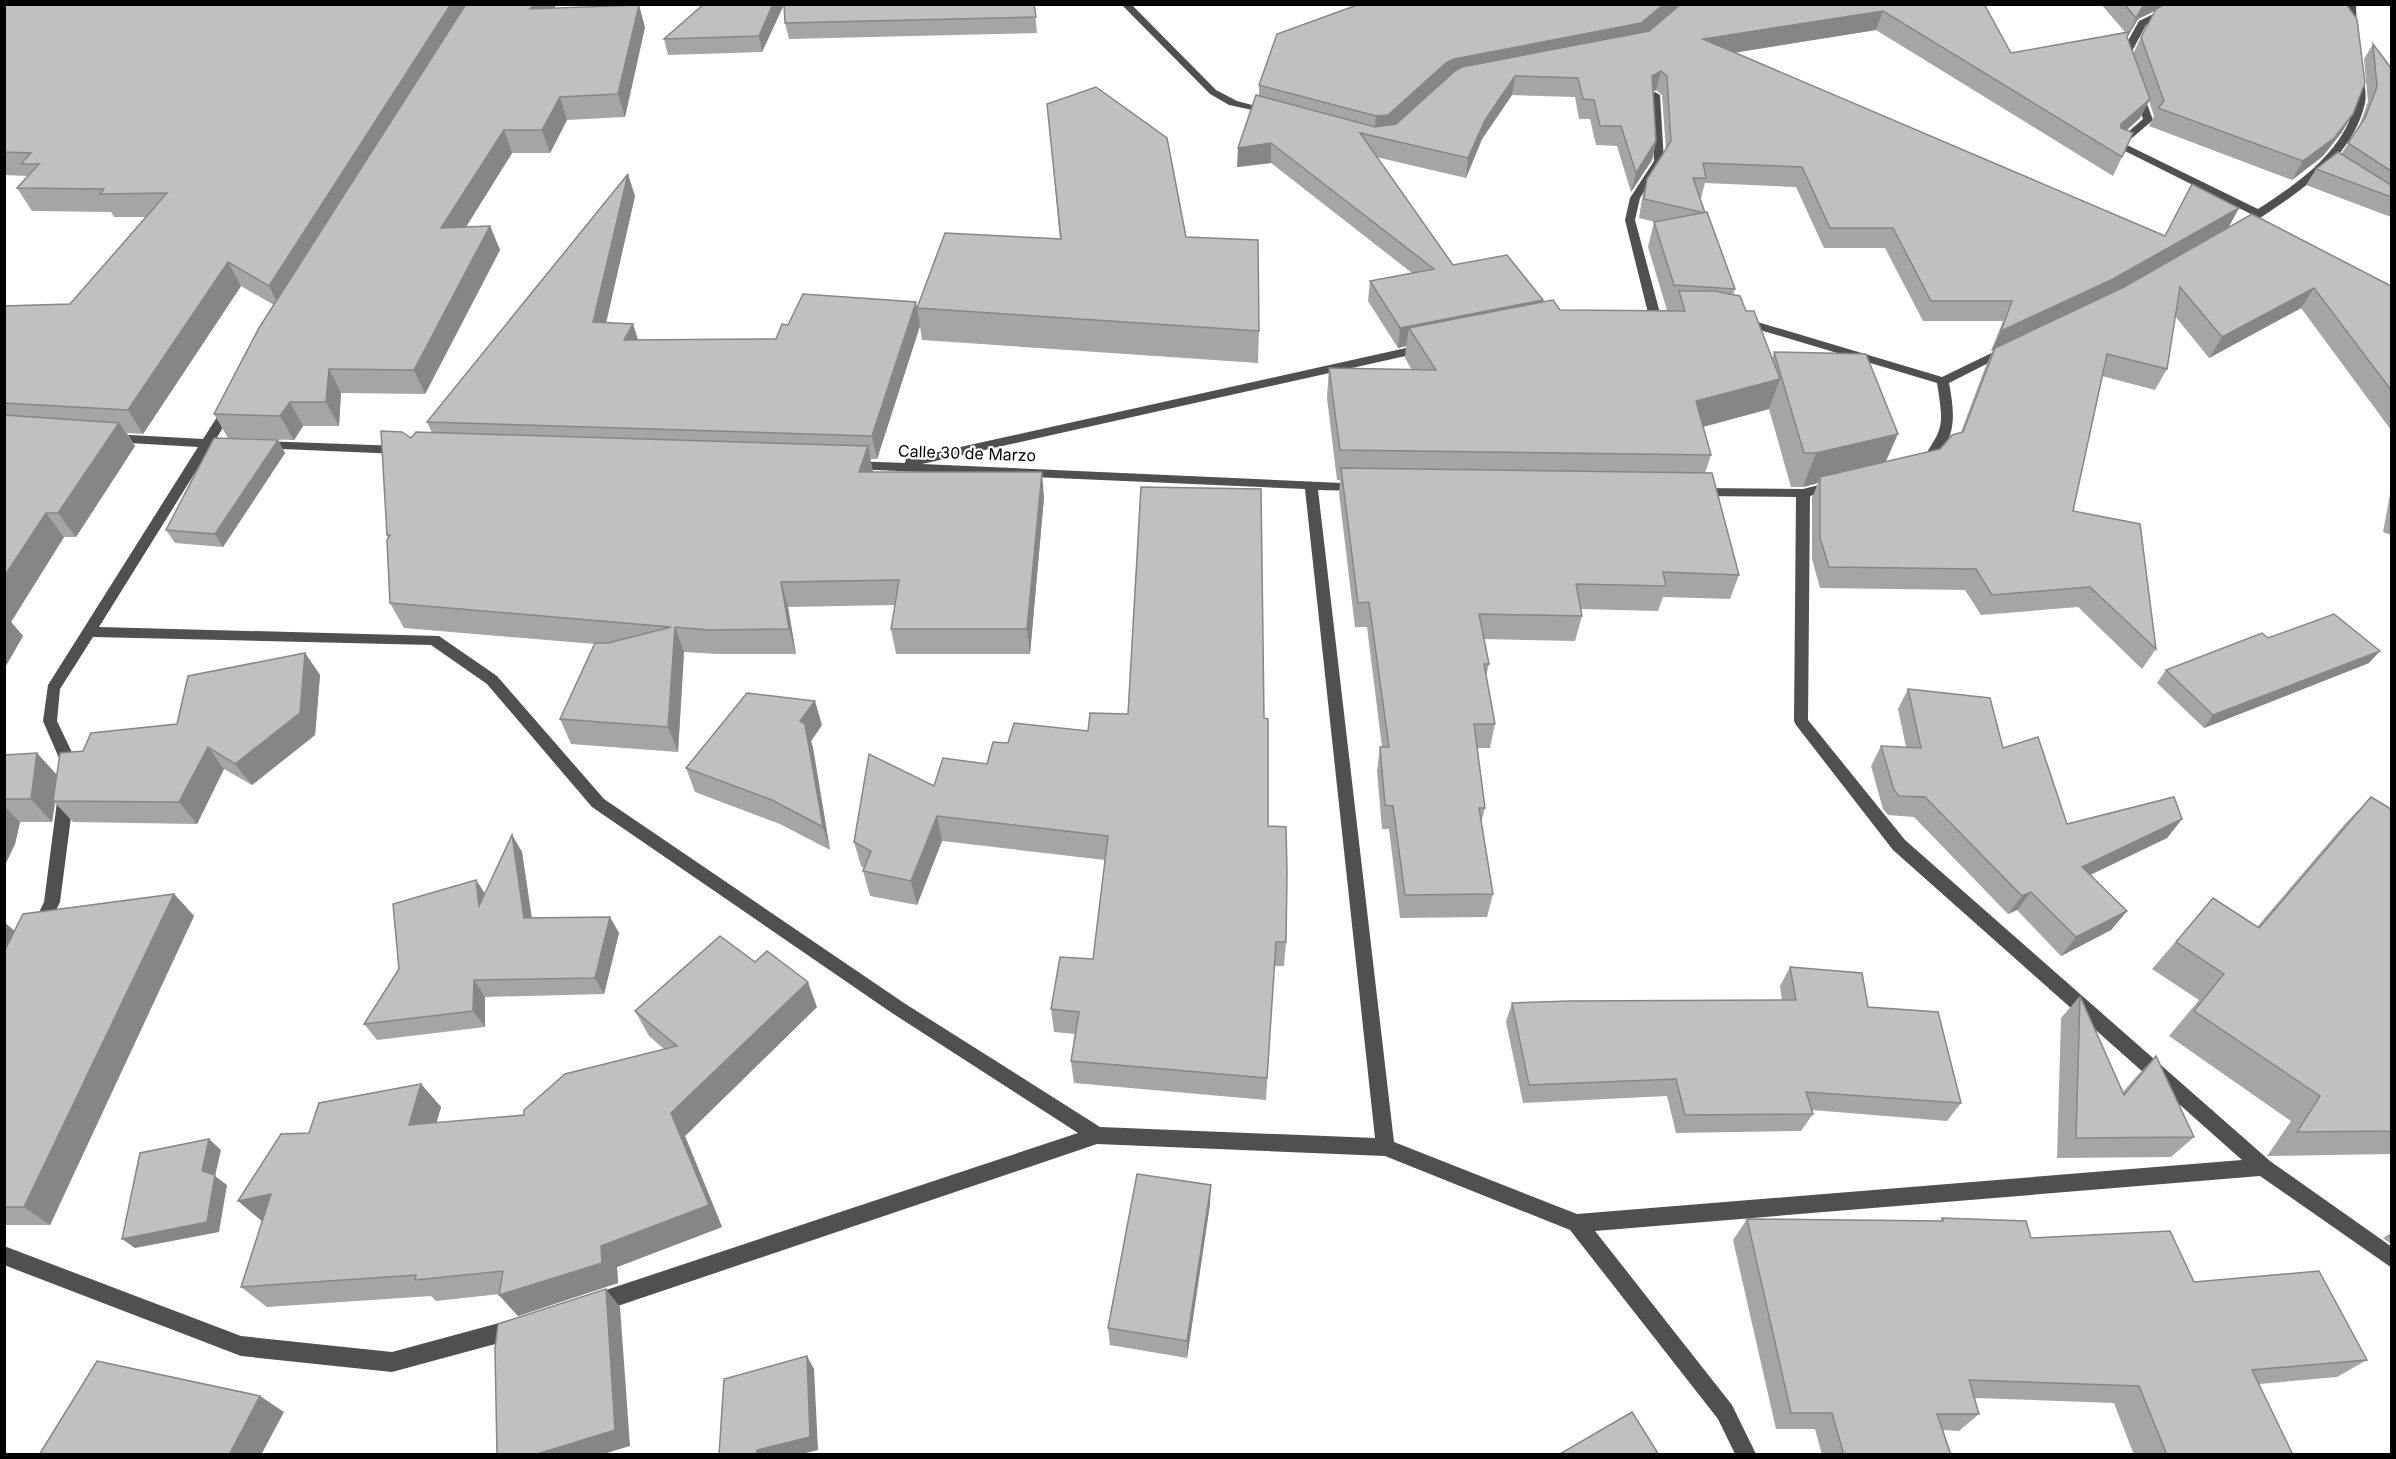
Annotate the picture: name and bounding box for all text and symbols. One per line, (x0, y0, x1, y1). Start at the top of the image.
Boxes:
street label: Calle 30 de Marzo (898, 441, 1036, 465)

